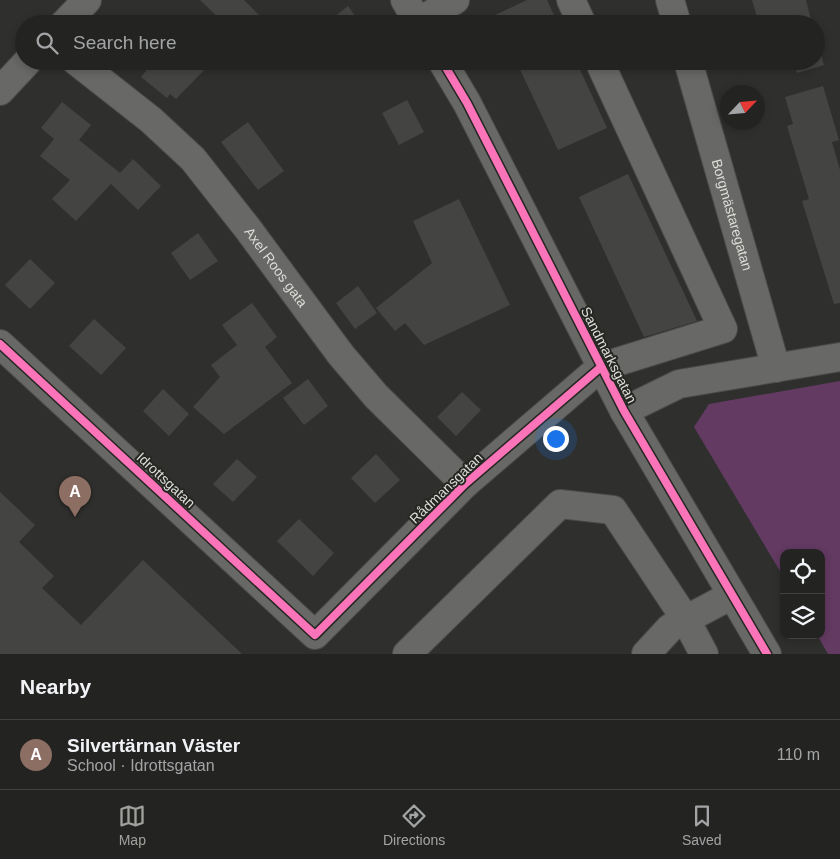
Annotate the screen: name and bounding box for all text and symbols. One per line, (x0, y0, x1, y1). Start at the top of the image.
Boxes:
search box (15, 15, 825, 70)
icon: search (33, 29, 61, 57)
text: Search here (73, 32, 177, 53)
north arrow (720, 85, 765, 130)
street label: Borgmästaregatan (709, 157, 756, 272)
street label: Axel Roos gata (241, 224, 311, 310)
street label: Sandmarksgatan (578, 304, 640, 406)
your location (543, 426, 569, 452)
street label: Idrottsgatan (134, 449, 198, 511)
street label: Rådmansgatan (406, 449, 486, 527)
pin: A (59, 476, 91, 517)
map controls (780, 549, 825, 639)
button: locate (780, 549, 825, 594)
button: layers (780, 594, 825, 639)
text: Nearby (20, 675, 91, 698)
text: Silvertärnan Väster (67, 735, 240, 756)
text: A (30, 746, 42, 763)
text: 110 m (777, 746, 820, 763)
text: School · Idrottsgatan (67, 757, 215, 774)
tab: Map (118, 802, 146, 848)
tab: Directions (383, 802, 445, 848)
tab: Saved (682, 802, 722, 848)

